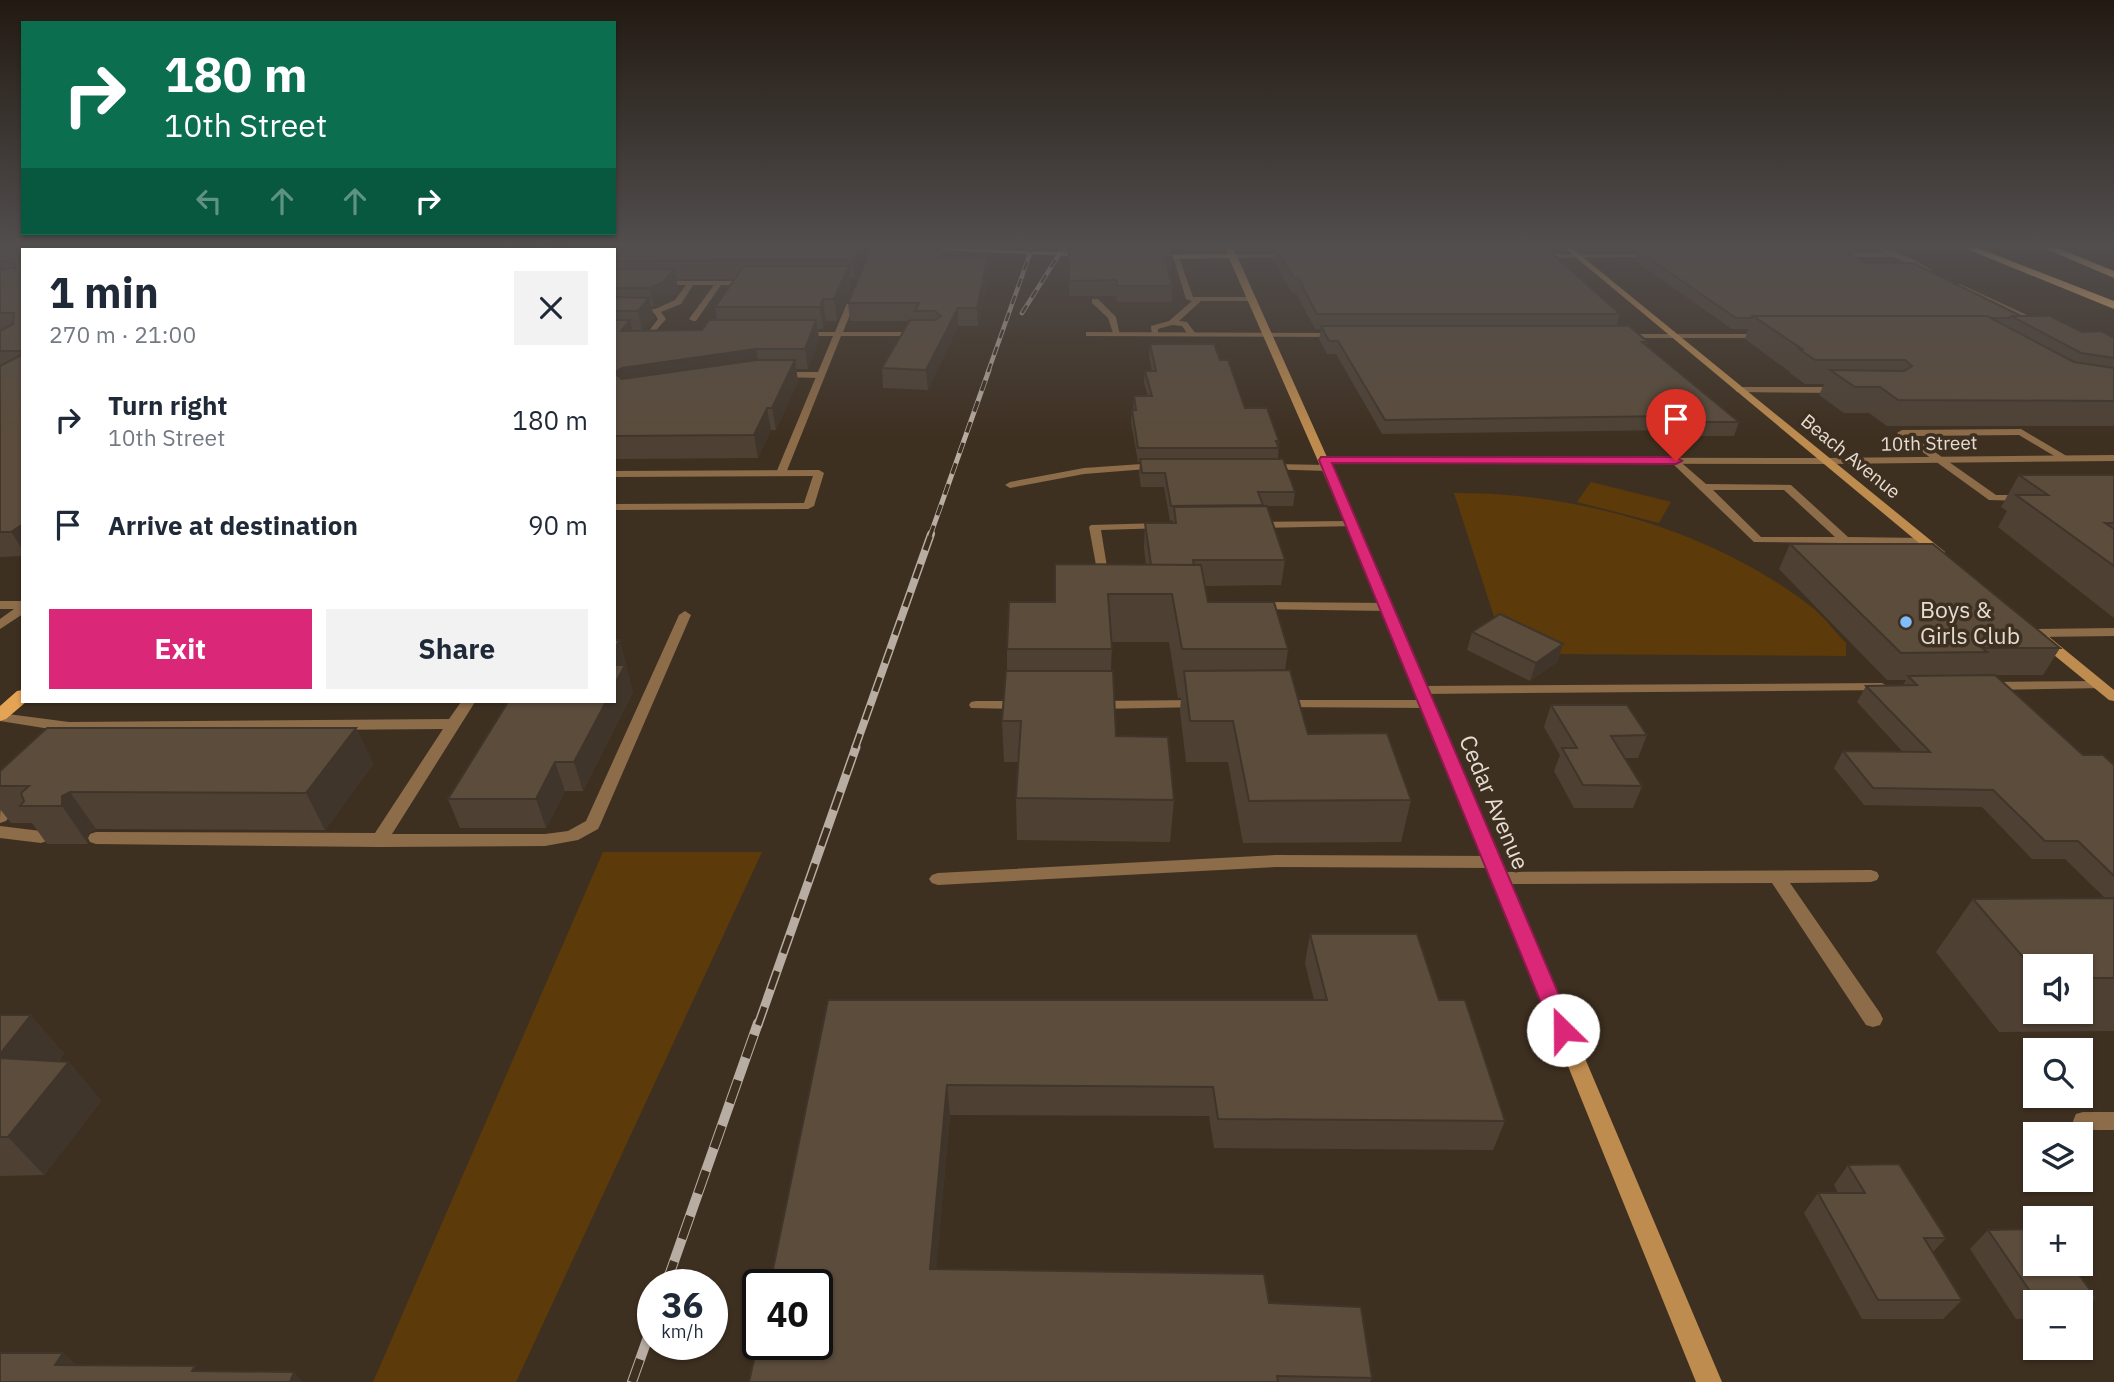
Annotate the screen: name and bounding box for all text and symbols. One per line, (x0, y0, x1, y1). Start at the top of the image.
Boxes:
text: 180 m (164, 42, 308, 105)
icon: right (49, 49, 140, 140)
text: 10th Street (164, 104, 327, 146)
icon: left (190, 182, 228, 220)
icon: ahead (263, 182, 301, 220)
icon: ahead (336, 182, 374, 220)
icon: right (409, 182, 447, 220)
text: 1 min (49, 265, 159, 320)
button: close (514, 271, 588, 345)
text: 270 m · 21:00 (49, 319, 196, 349)
text: Turn right (108, 388, 227, 422)
pin (1646, 389, 1706, 461)
icon: arrive (1657, 400, 1695, 438)
icon: right (49, 401, 87, 439)
text: 180 m (512, 403, 588, 437)
street label: Beach Avenue (1796, 409, 1906, 503)
text: 10th Street (108, 422, 225, 452)
street label: 10th Street (1880, 430, 1978, 456)
icon: arrive (49, 506, 87, 544)
text: Arrive at destination (108, 508, 358, 542)
text: 90 m (528, 508, 588, 542)
place label: Boys & Girls Club (1920, 594, 2020, 650)
button: Exit (49, 609, 312, 689)
button: Share (326, 609, 588, 689)
marker: Boys & Girls Club (1898, 614, 1914, 630)
street label: Cedar Avenue (1453, 730, 1537, 874)
map controls (2023, 954, 2093, 1360)
button: sound (2023, 954, 2093, 1024)
position arrow (1526, 993, 1600, 1067)
button: search (2023, 1038, 2093, 1108)
button: layers (2023, 1122, 2093, 1192)
button: + (2023, 1206, 2093, 1276)
speed limit sign: 40 (742, 1269, 833, 1360)
text: 36 (661, 1282, 704, 1328)
button: − (2023, 1290, 2093, 1360)
text: km/h (661, 1320, 704, 1343)

